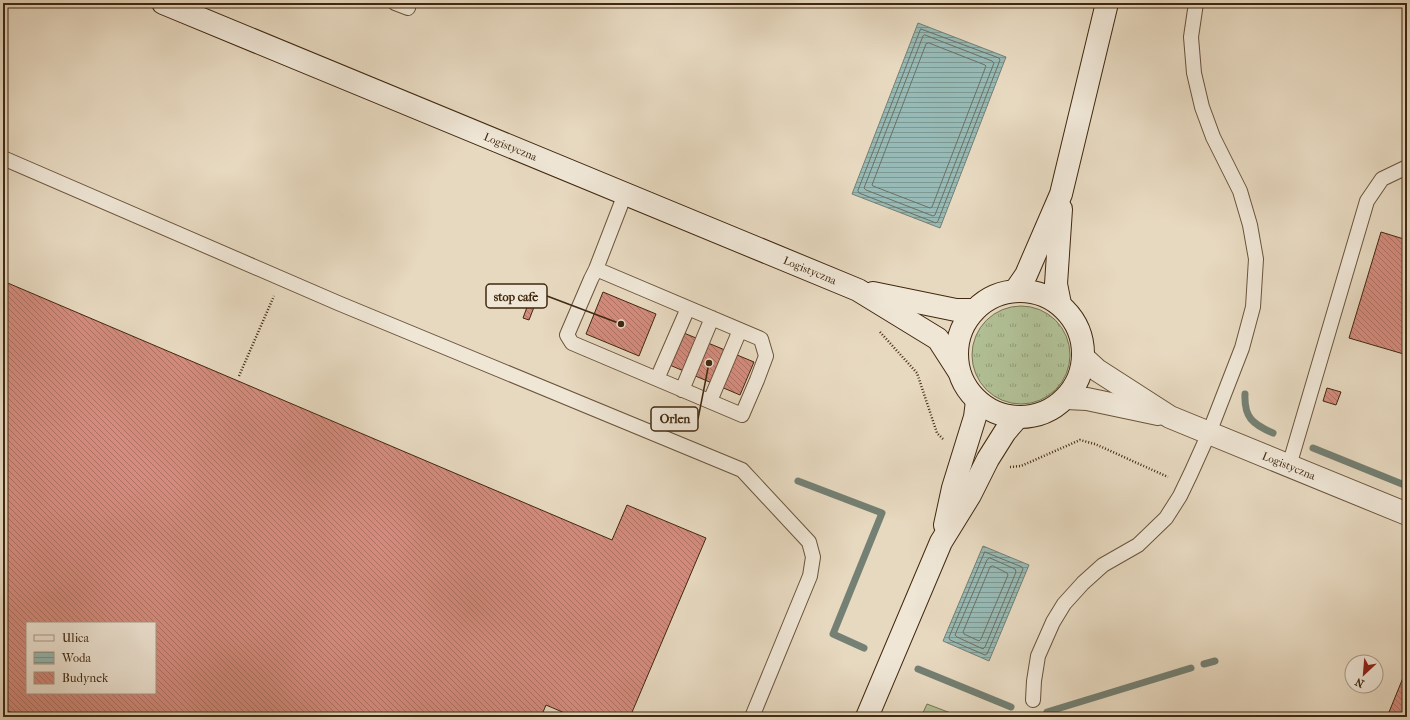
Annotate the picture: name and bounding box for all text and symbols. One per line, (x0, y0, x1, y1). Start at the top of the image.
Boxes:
street label: Logistyczna (482, 130, 540, 164)
street label: Logistyczna (781, 254, 839, 288)
callout: stop cafe (486, 284, 547, 308)
text: stop cafe (494, 290, 538, 305)
callout: Orlen (651, 407, 698, 431)
text: Orlen (660, 412, 691, 426)
street label: Logistyczna (1260, 449, 1318, 483)
legend (26, 622, 156, 694)
text: Ulica (62, 631, 89, 645)
text: Woda (61, 651, 92, 665)
north arrow (1344, 654, 1384, 694)
text: Budynek (62, 671, 109, 685)
text: N (1353, 675, 1366, 690)

